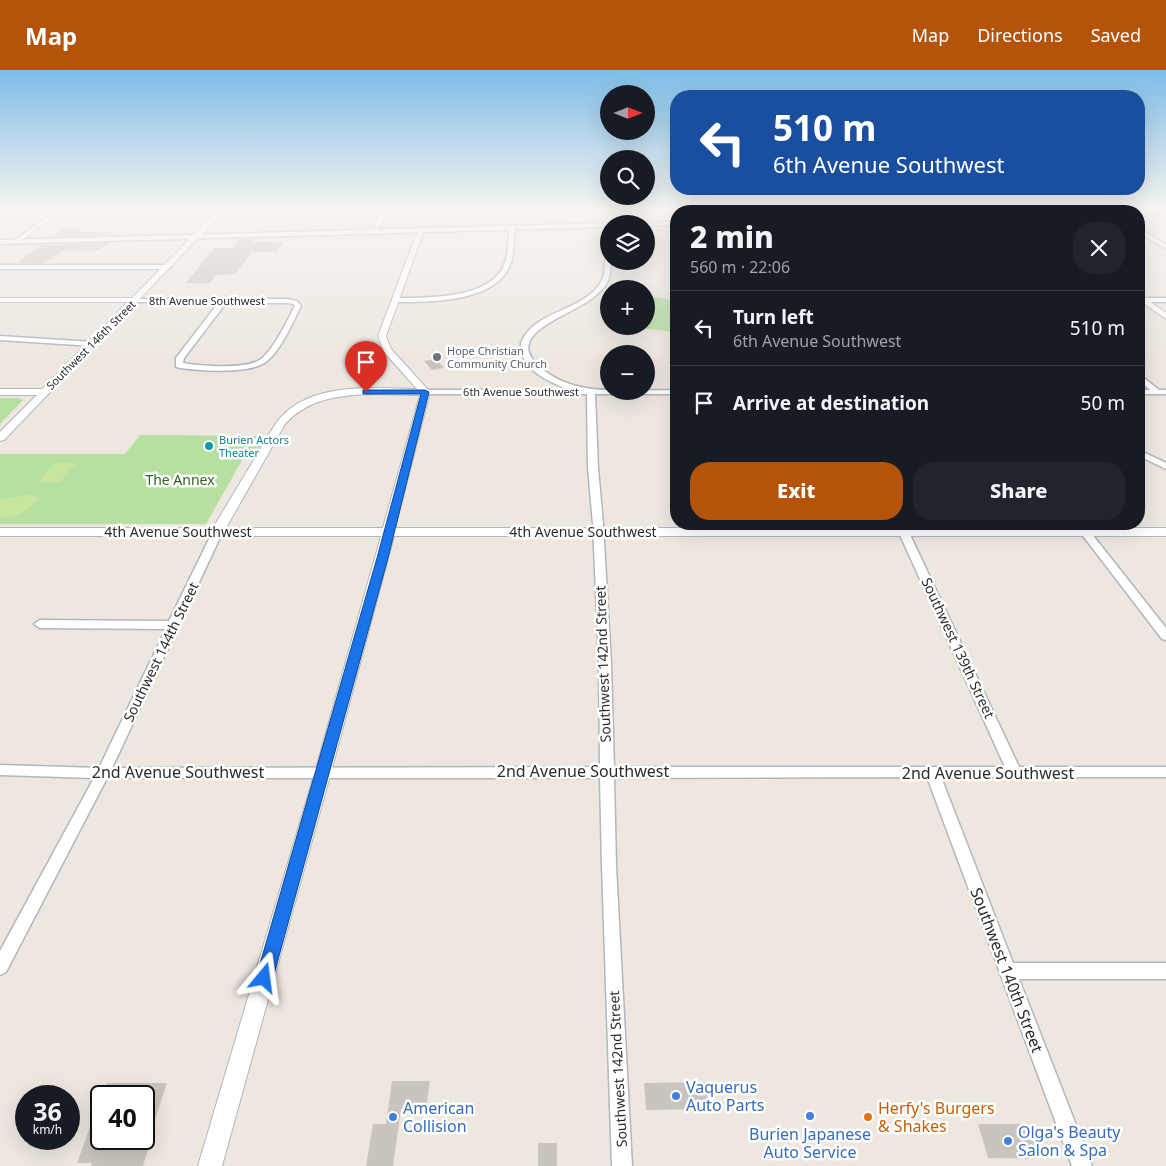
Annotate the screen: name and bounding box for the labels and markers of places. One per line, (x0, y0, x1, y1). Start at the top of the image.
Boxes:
pin (345, 341, 387, 392)
place label: Hope Christian Community Church (447, 343, 547, 371)
marker: Hope Christian Community Church (431, 351, 443, 363)
place label: Burien Actors Theater (219, 432, 289, 460)
marker: Burien Actors Theater (203, 440, 215, 452)
place label: Vaquerus Auto Parts (686, 1076, 764, 1116)
marker: Vaquerus Auto Parts (670, 1090, 682, 1102)
place label: American Collision (403, 1097, 475, 1137)
place label: Herfy's Burgers & Shakes (878, 1097, 995, 1137)
marker: Burien Japanese Auto Service (804, 1110, 816, 1122)
marker: American Collision (387, 1111, 399, 1123)
marker: Herfy's Burgers & Shakes (862, 1111, 874, 1123)
place label: Olga's Beauty Salon & Spa (1018, 1121, 1121, 1161)
place label: Burien Japanese Auto Service (749, 1123, 871, 1163)
marker: Olga's Beauty Salon & Spa (1002, 1135, 1014, 1147)

